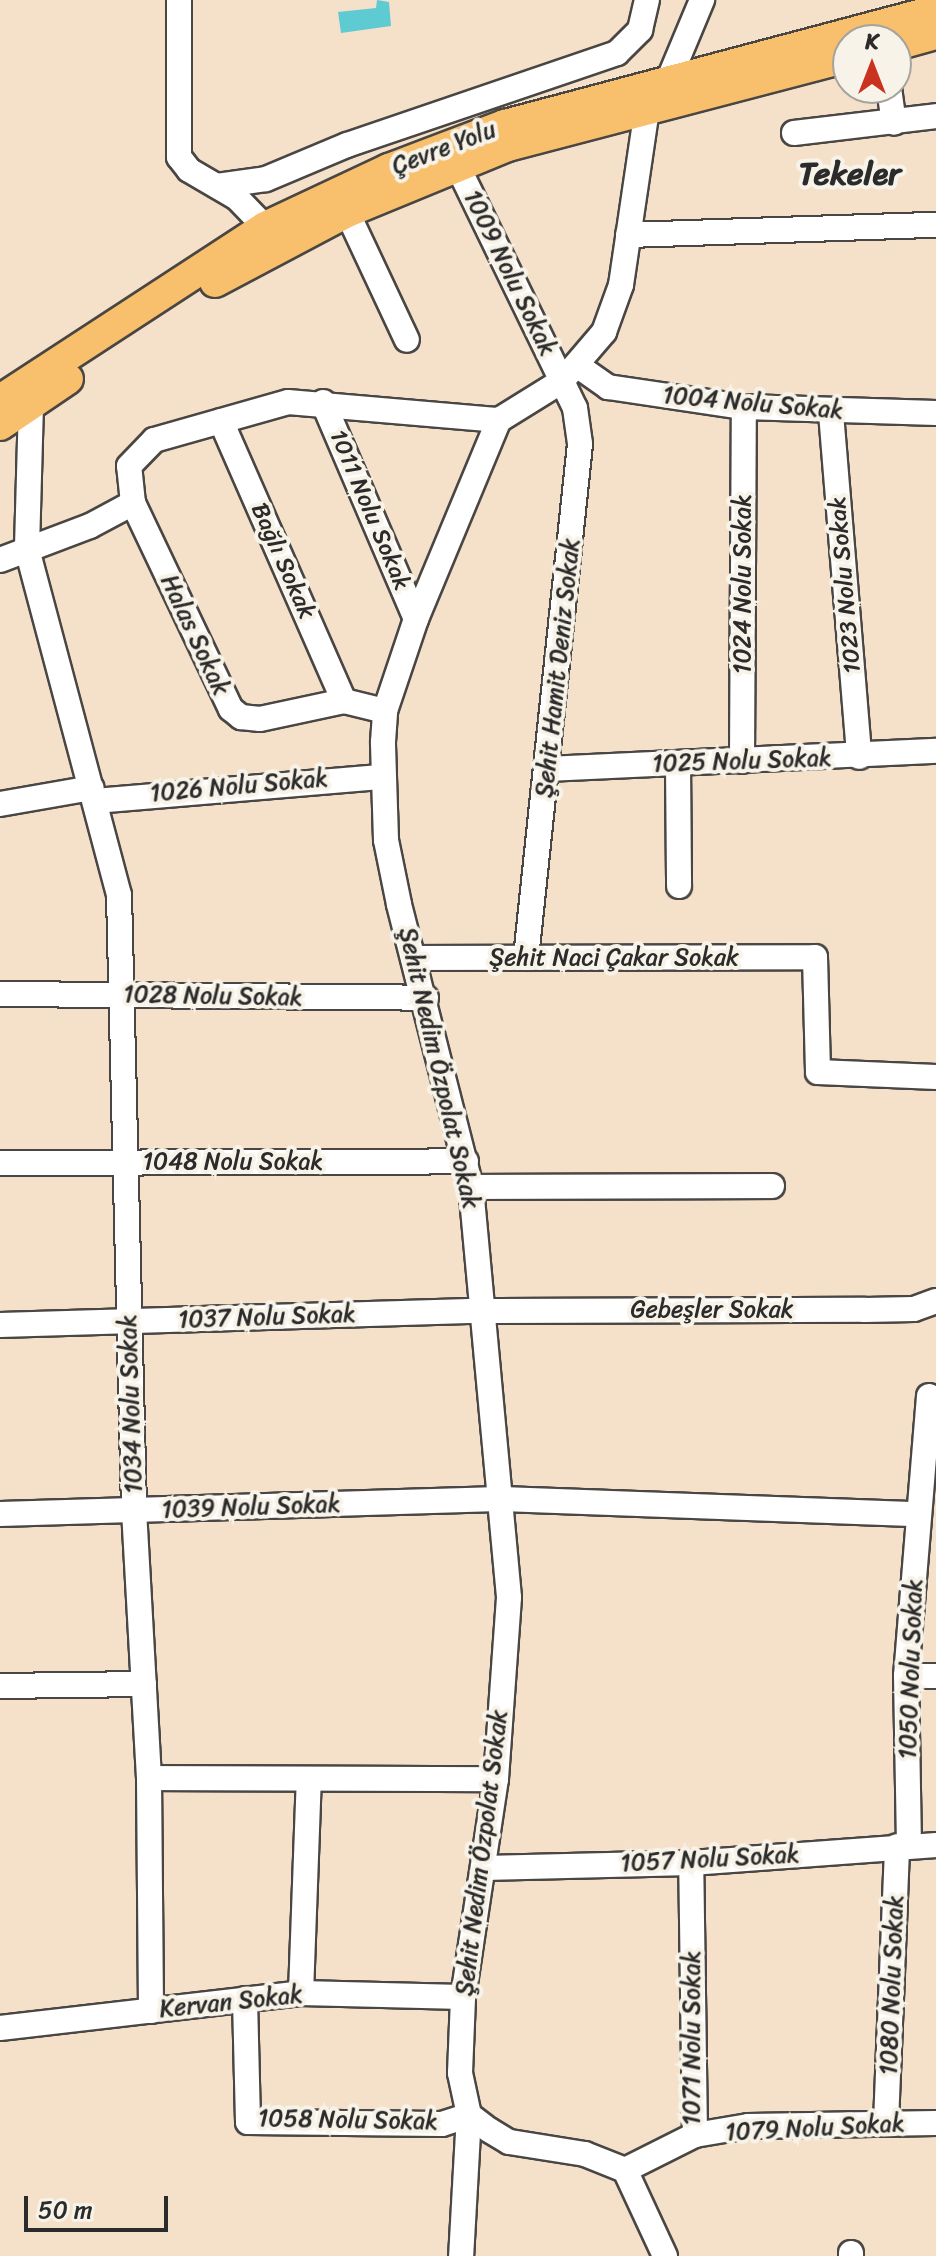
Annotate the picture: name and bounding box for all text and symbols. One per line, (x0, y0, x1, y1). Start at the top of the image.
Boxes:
text: K (865, 22, 879, 61)
north arrow (832, 24, 912, 104)
street label: Çevre Yolu (388, 115, 500, 181)
district label: Tekeler (799, 155, 901, 193)
street label: 1009 Nolu Sokak (457, 185, 563, 361)
street label: 1004 Nolu Sokak (661, 381, 845, 425)
street label: 1011 Nolu Sokak (323, 425, 417, 595)
street label: 1024 Nolu Sokak (729, 494, 757, 674)
street label: 1023 Nolu Sokak (823, 495, 867, 675)
street label: Bağlı Sokak (245, 499, 321, 623)
street label: Şehit Hamit Deniz Sokak (530, 536, 586, 800)
street label: Halas Sokak (154, 570, 236, 700)
street label: 1025 Nolu Sokak (652, 743, 832, 779)
street label: 1026 Nolu Sokak (149, 764, 329, 808)
street label: Şehit Nedim Özpolat Sokak (393, 924, 485, 1212)
street label: Şehit Naci Çakar Sokak (489, 944, 739, 972)
street label: 1028 Nolu Sokak (123, 980, 303, 1012)
street label: 1048 Nolu Sokak (143, 1148, 323, 1176)
street label: Gebeşler Sokak (630, 1296, 794, 1324)
street label: 1037 Nolu Sokak (177, 1300, 357, 1334)
street label: 1034 Nolu Sokak (113, 1314, 149, 1494)
street label: 1039 Nolu Sokak (161, 1489, 341, 1525)
street label: 1050 Nolu Sokak (893, 1578, 929, 1760)
street label: Şehit Nedim Özpolat Sokak (450, 1708, 514, 1998)
street label: 1057 Nolu Sokak (620, 1840, 800, 1878)
street label: 1080 Nolu Sokak (874, 1894, 910, 2076)
street label: 1071 Nolu Sokak (678, 1950, 706, 2126)
street label: Kervan Sokak (158, 1980, 304, 2024)
street label: 1058 Nolu Sokak (258, 2104, 438, 2136)
street label: 1079 Nolu Sokak (725, 2109, 905, 2147)
scale bar (28, 2180, 172, 2230)
text: 50 m (38, 2189, 93, 2231)

